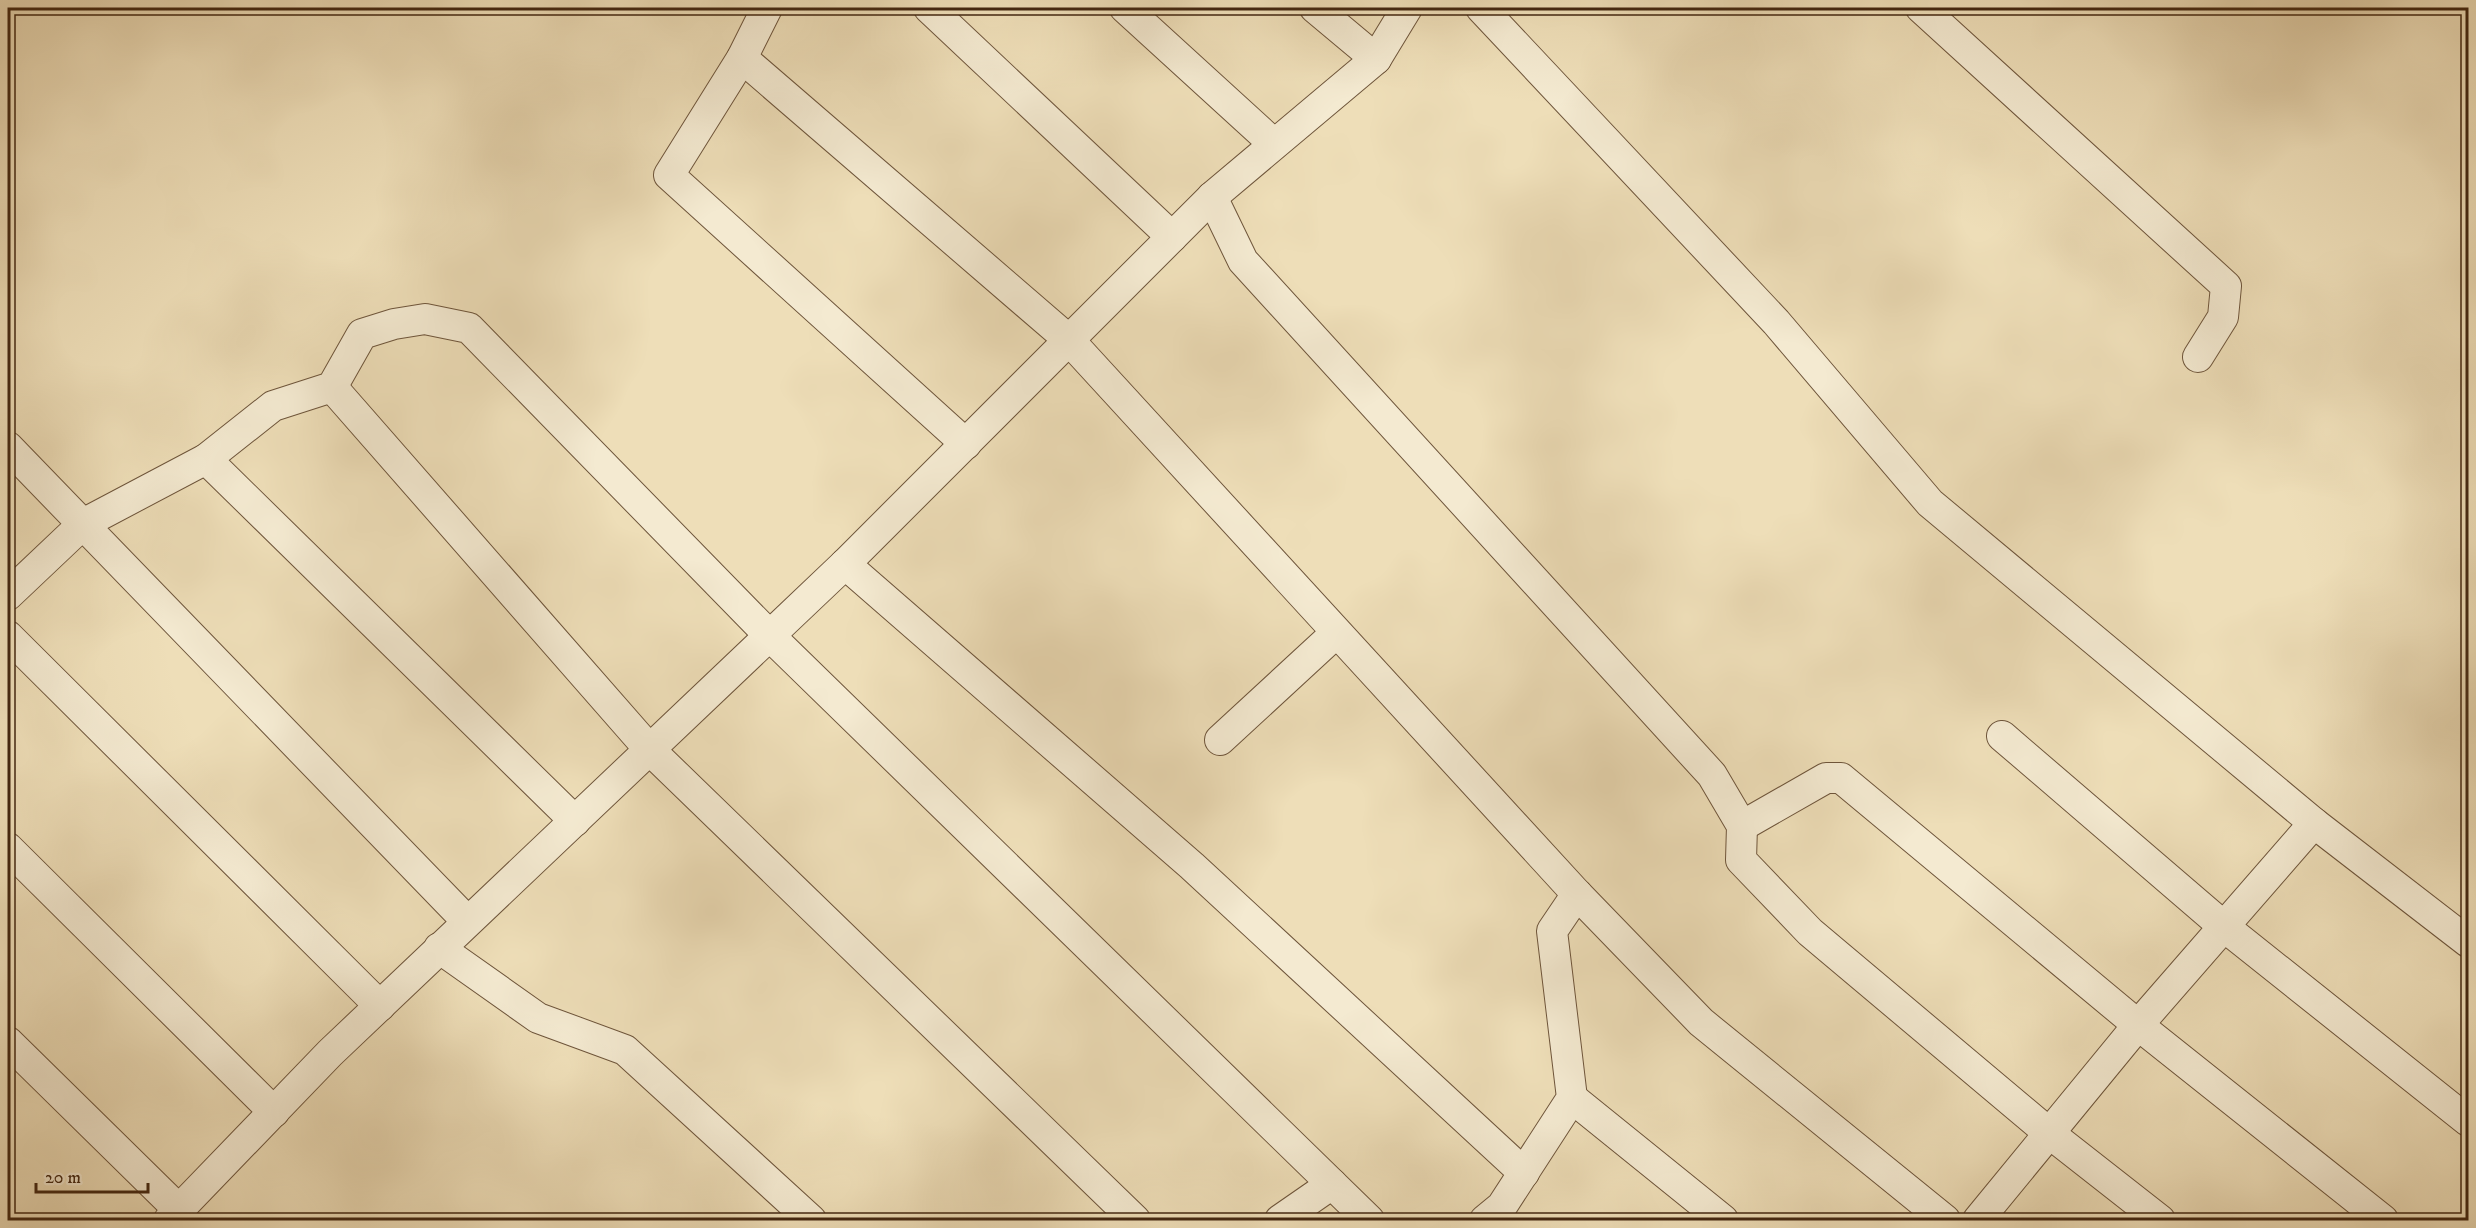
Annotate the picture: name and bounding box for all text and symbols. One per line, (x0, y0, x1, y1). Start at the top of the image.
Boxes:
scale bar (36, 1156, 148, 1194)
text: 20 m (45, 1167, 81, 1189)

